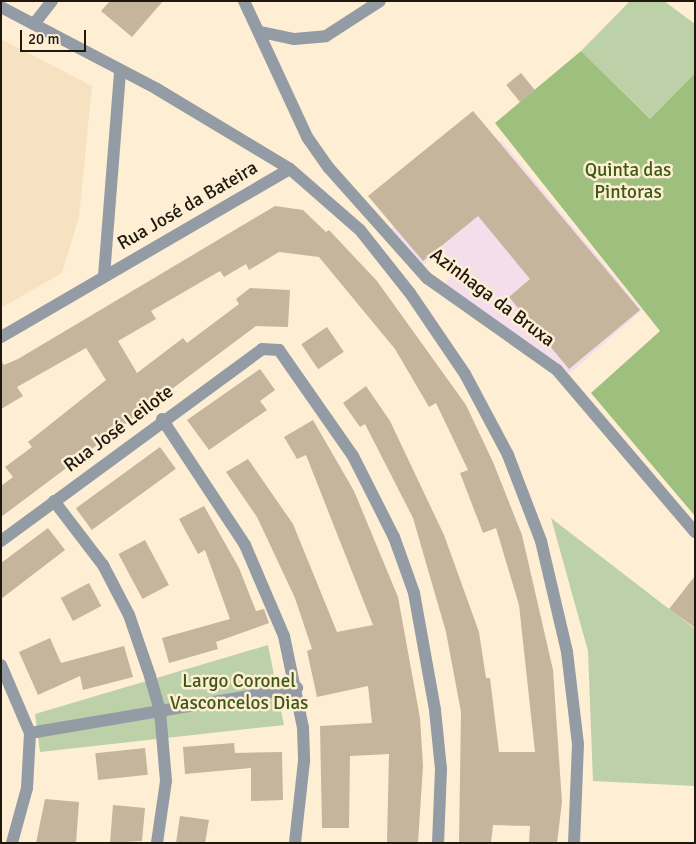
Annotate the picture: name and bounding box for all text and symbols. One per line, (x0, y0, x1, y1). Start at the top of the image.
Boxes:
scale bar (22, 20, 89, 52)
text: 20 m (28, 30, 59, 48)
street label: Rua José da Bateira (114, 157, 262, 255)
park label: Quinta das Pintoras (585, 160, 671, 204)
street label: Azinhaga da Bruxa (425, 244, 559, 352)
street label: Rua José Leilote (60, 381, 178, 477)
park label: Largo Coronel Vasconcelos Dias (170, 671, 308, 715)

